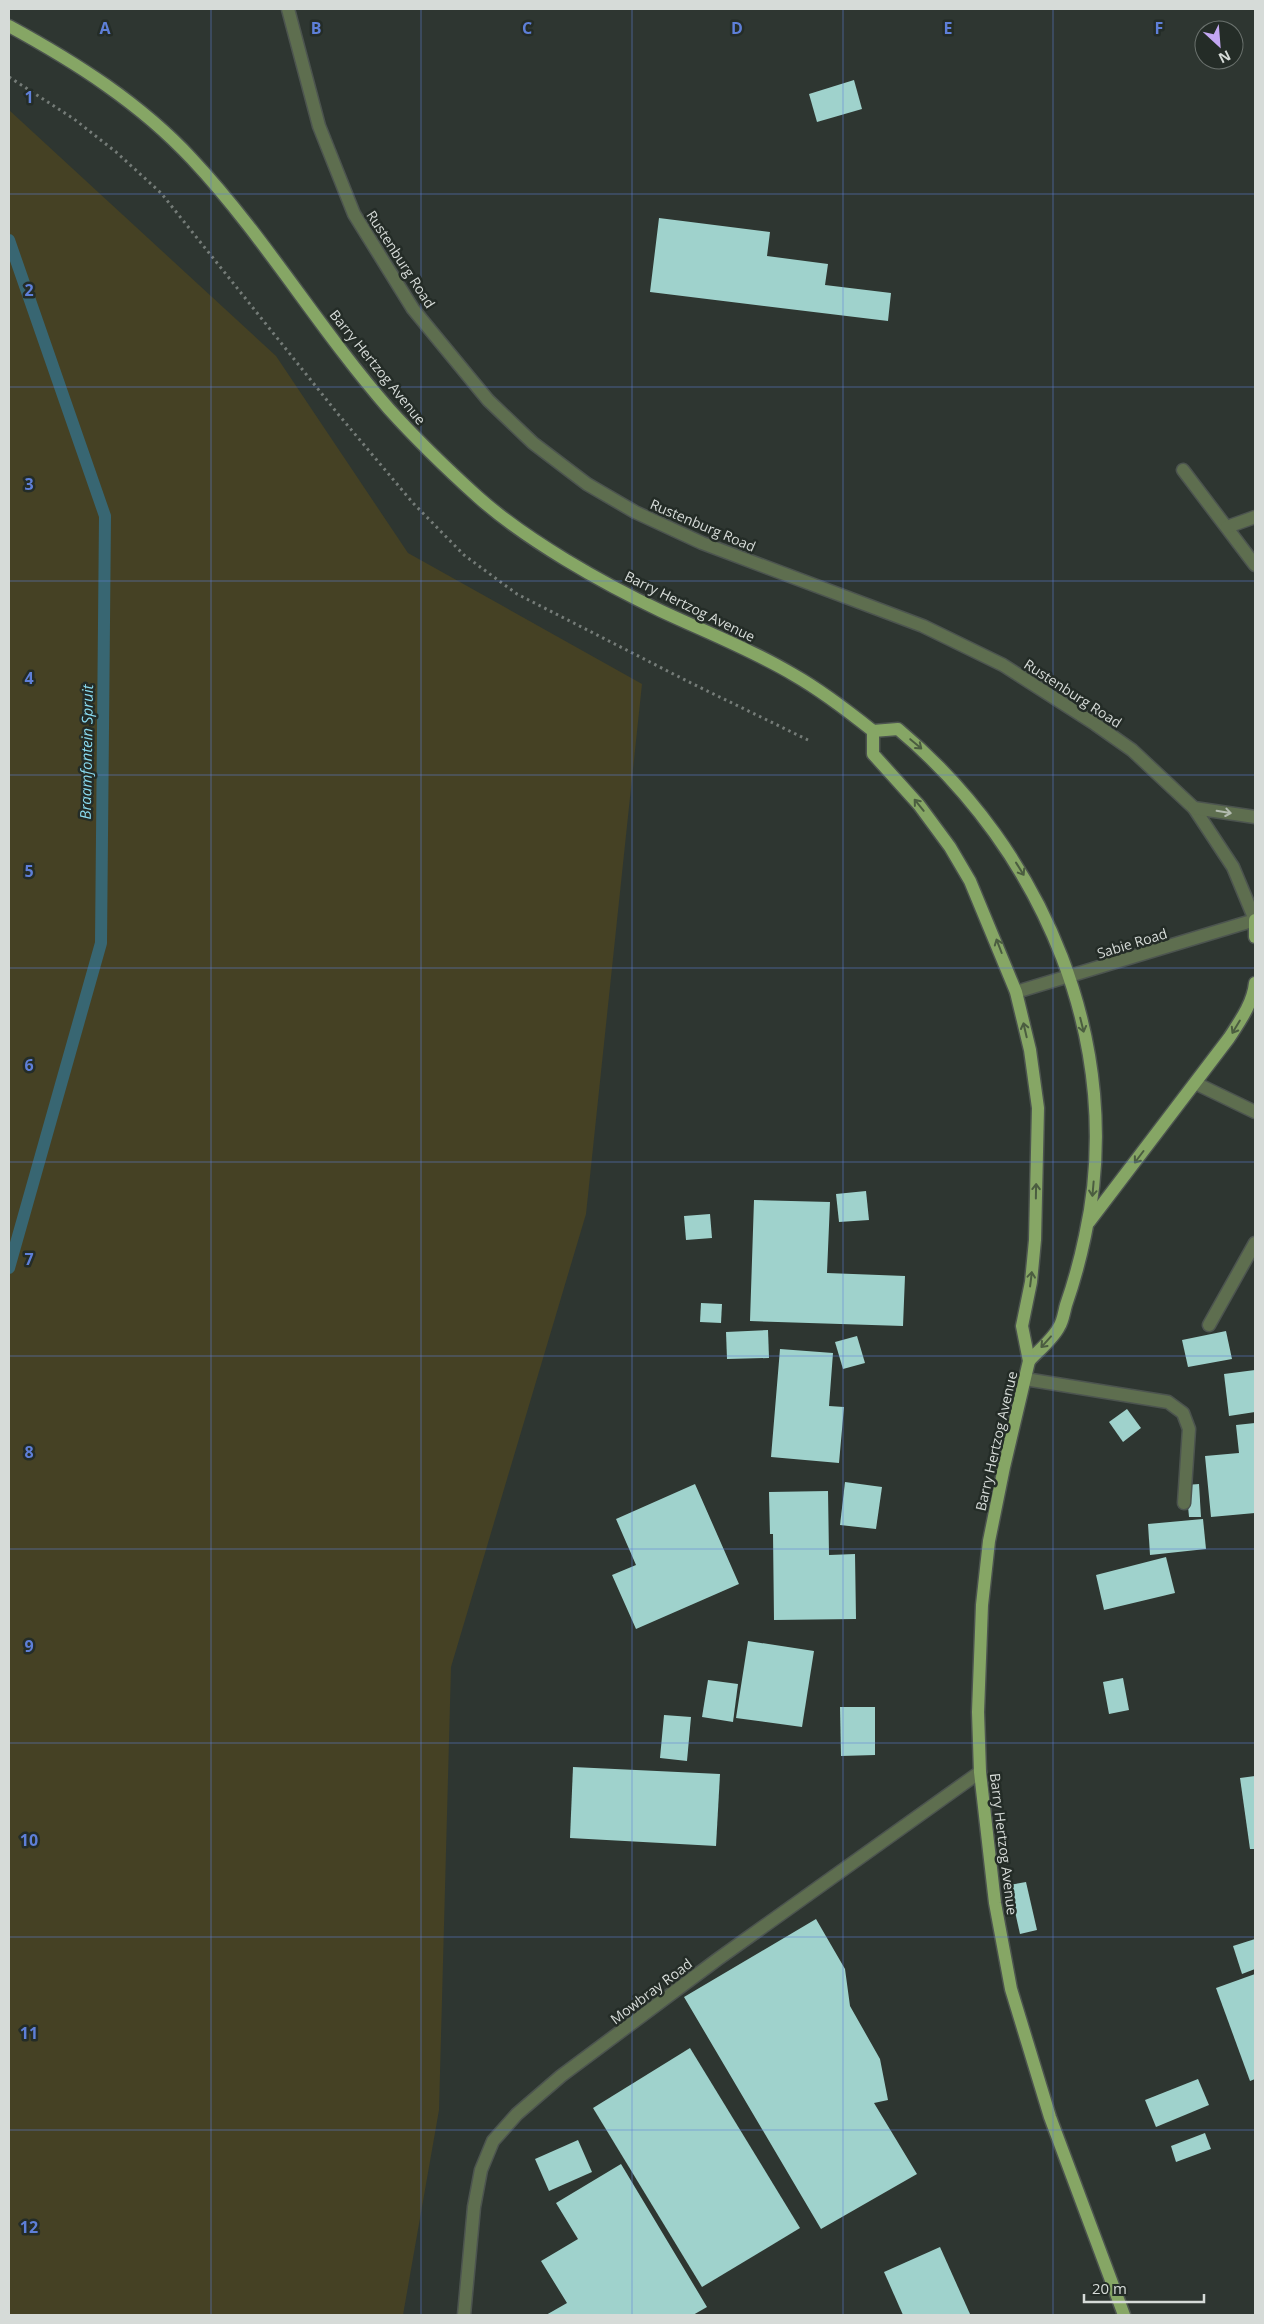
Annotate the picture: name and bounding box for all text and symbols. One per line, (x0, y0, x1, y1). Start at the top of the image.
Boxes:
text: A (99, 17, 111, 39)
text: B (311, 17, 321, 39)
text: C (522, 17, 532, 39)
text: D (731, 17, 743, 39)
text: E (944, 17, 953, 39)
text: F (1155, 17, 1163, 39)
north arrow (1194, 20, 1244, 70)
text: N (1216, 46, 1234, 68)
text: 1 (24, 86, 34, 108)
street label: Rustenburg Road (362, 207, 440, 311)
text: 2 (24, 279, 34, 301)
street label: Barry Hertzog Avenue (326, 306, 430, 429)
text: 3 (24, 473, 34, 495)
street label: Rustenburg Road (647, 494, 759, 556)
street label: Barry Hertzog Avenue (622, 566, 758, 646)
street label: Rustenburg Road (1021, 654, 1125, 732)
text: 4 (24, 667, 34, 689)
water label: Braamfontein Spruit (75, 683, 97, 820)
one-way arrow (910, 738, 923, 750)
one-way arrow (914, 799, 925, 812)
one-way arrow (1216, 808, 1232, 818)
text: 5 (24, 860, 34, 882)
one-way arrow (1015, 861, 1025, 875)
street label: Sabie Road (1095, 923, 1169, 963)
one-way arrow (994, 939, 1003, 954)
one-way arrow (1078, 1016, 1087, 1032)
one-way arrow (1230, 1020, 1240, 1034)
one-way arrow (1020, 1022, 1029, 1038)
text: 6 (24, 1054, 34, 1076)
one-way arrow (1134, 1150, 1144, 1164)
one-way arrow (1088, 1181, 1098, 1197)
one-way arrow (1031, 1183, 1041, 1200)
text: 7 (24, 1248, 34, 1270)
one-way arrow (1026, 1271, 1036, 1287)
one-way arrow (1040, 1336, 1052, 1349)
street label: Barry Hertzog Avenue (971, 1369, 1021, 1513)
text: 8 (24, 1441, 34, 1463)
text: 9 (24, 1635, 34, 1657)
street label: Barry Hertzog Avenue (986, 1772, 1022, 1916)
text: 10 (20, 1829, 38, 1851)
street label: Mowbray Road (606, 1954, 696, 2028)
text: 11 (20, 2022, 38, 2044)
text: 12 (20, 2216, 38, 2238)
scale bar (1084, 2272, 1204, 2304)
text: 20 m (1092, 2278, 1127, 2298)

